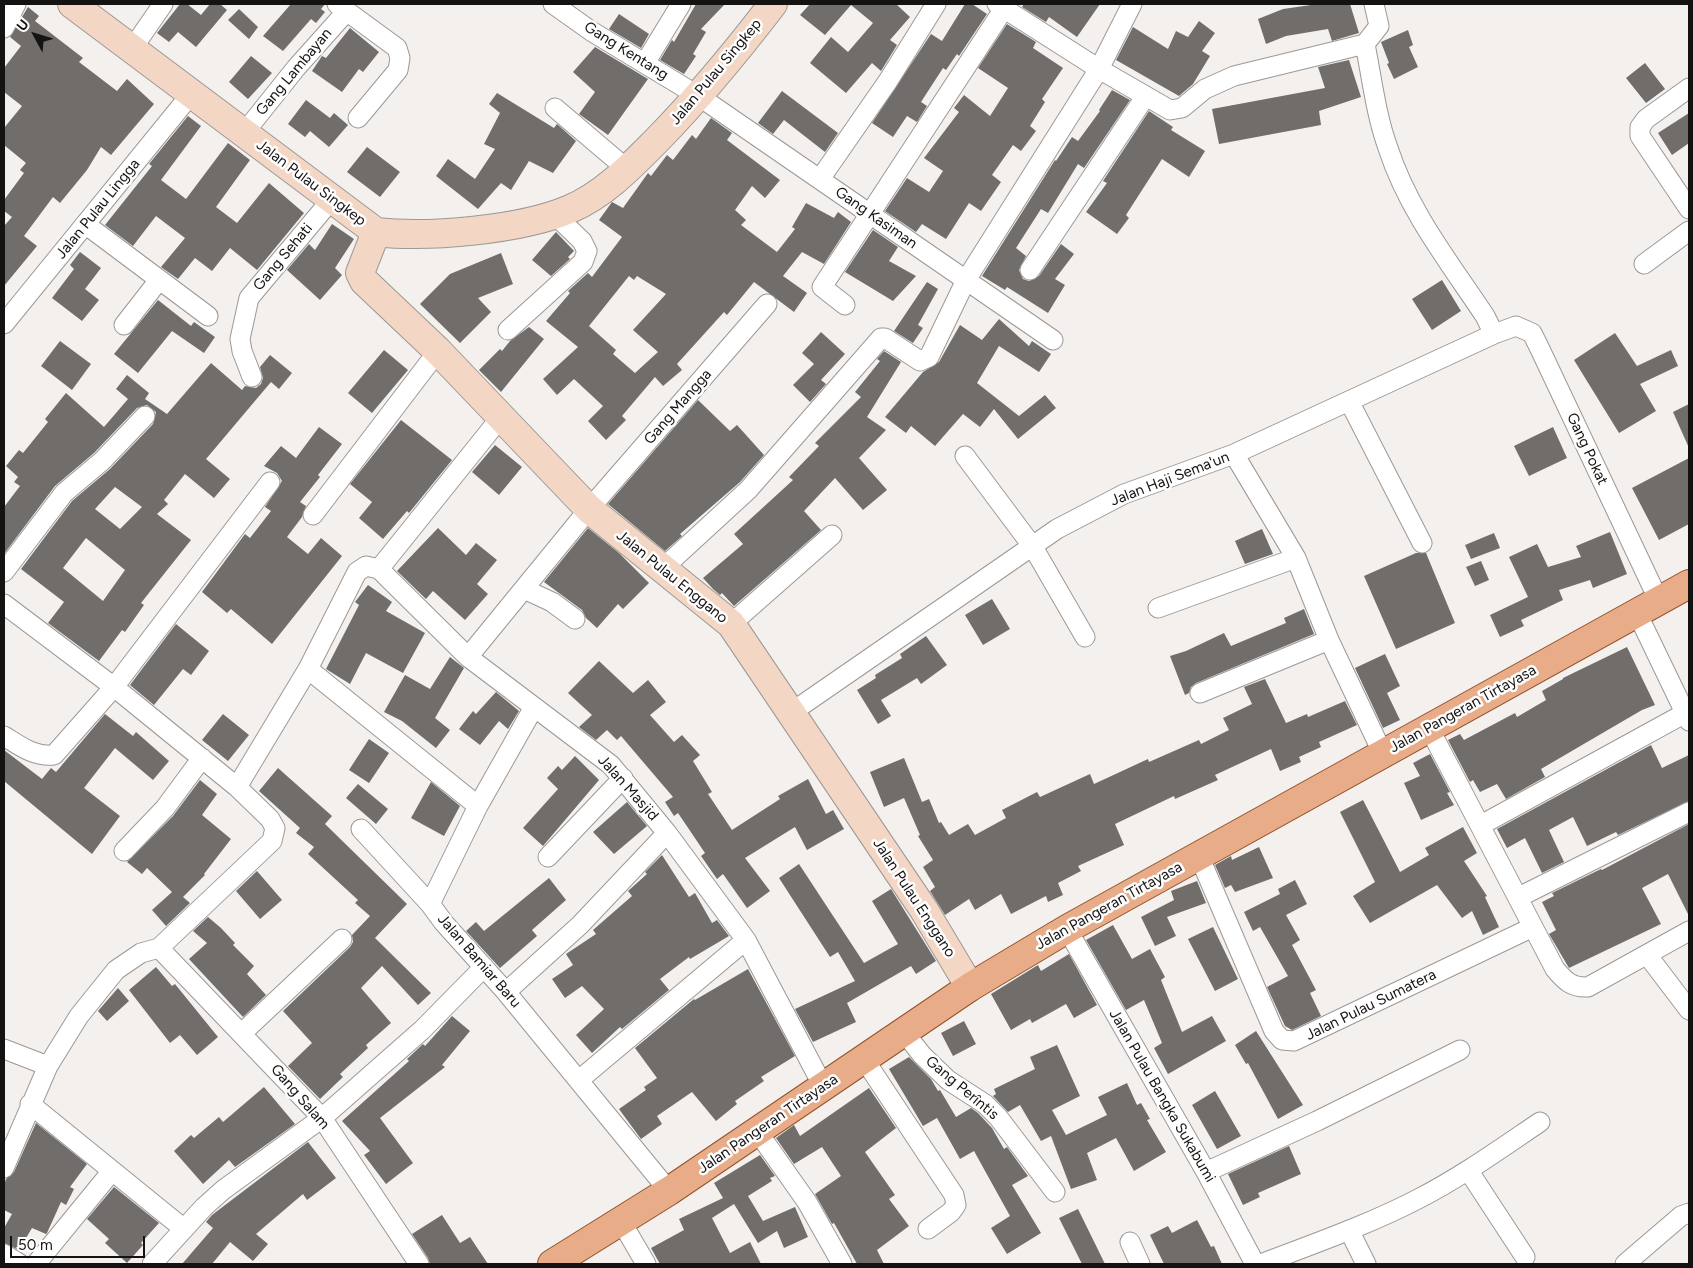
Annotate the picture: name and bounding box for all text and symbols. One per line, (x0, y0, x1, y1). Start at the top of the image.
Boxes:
north arrow (10, 10, 60, 60)
street label: Jalan Pulau Singkep (667, 15, 765, 129)
text: U (13, 16, 33, 34)
street label: Gang Kentang (581, 18, 671, 84)
street label: Gang Lambayan (252, 25, 336, 119)
street label: Jalan Pulau Singkep (253, 136, 369, 230)
street label: Jalan Pulau Lingga (52, 155, 144, 263)
street label: Gang Kasiman (832, 183, 920, 253)
street label: Gang Sehati (250, 220, 316, 294)
street label: Gang Mangga (640, 366, 716, 448)
street label: Gang Pokat (1562, 410, 1612, 488)
street label: Jalan Haji Sema'un (1108, 448, 1232, 510)
street label: Jalan Pulau Enggano (613, 527, 731, 627)
street label: Jalan Pangeran Tirtayasa (1387, 661, 1539, 757)
street label: Jalan Masjid (594, 751, 662, 825)
street label: Jalan Pulau Enggano (869, 835, 959, 961)
street label: Jalan Pangeran Tirtayasa (1033, 858, 1185, 954)
street label: Jalan Bamiar Baru (433, 911, 525, 1011)
street label: Jalan Pulau Sumatera (1303, 966, 1439, 1044)
street label: Jalan Pulau Bangka Sukabumi (1105, 1006, 1219, 1186)
street label: Gang Perîntis (922, 1052, 1002, 1124)
street label: Gang Salam (267, 1061, 333, 1133)
street label: Jalan Pangeran Tirtayasa (695, 1070, 841, 1178)
scale bar (12, 1226, 148, 1258)
text: 50 m (18, 1236, 53, 1254)

